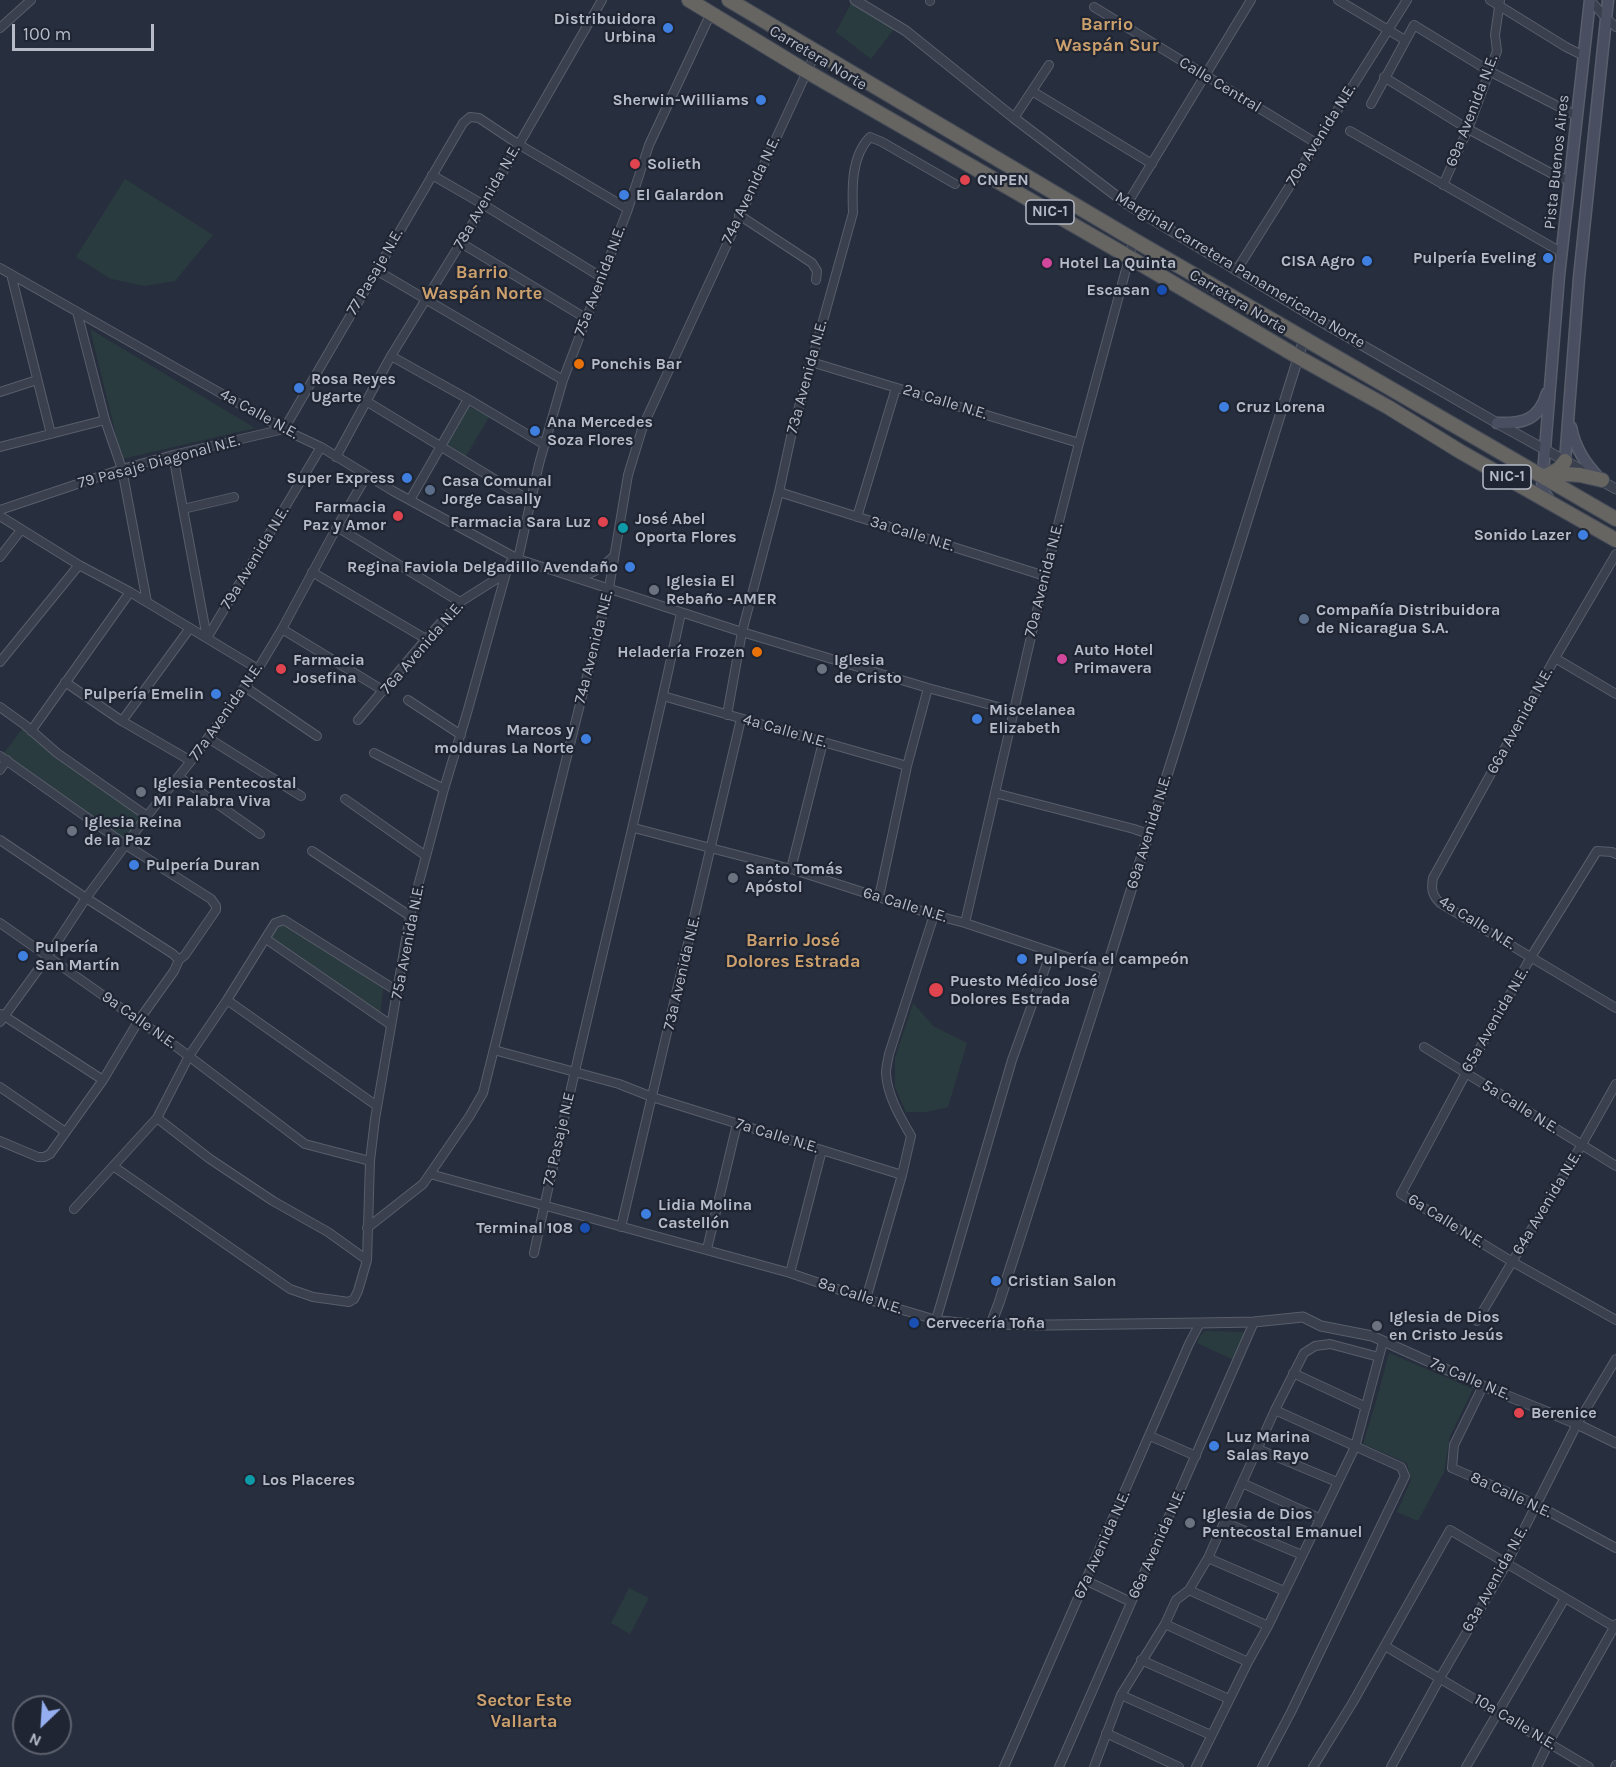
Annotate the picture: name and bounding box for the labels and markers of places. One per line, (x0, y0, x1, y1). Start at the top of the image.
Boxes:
place label: Distribuidora Urbina (554, 9, 656, 47)
marker: Distribuidora Urbina (661, 21, 675, 35)
place label: Sherwin-Williams (612, 90, 749, 110)
marker: Sherwin-Williams (754, 93, 768, 107)
place label: Solieth (647, 154, 701, 174)
marker: Solieth (628, 157, 642, 171)
place label: CNPEN (977, 170, 1029, 190)
marker: CNPEN (958, 173, 972, 187)
place label: El Galardon (636, 185, 724, 205)
marker: El Galardon (617, 188, 631, 202)
place label: Pulpería Eveling (1413, 248, 1536, 268)
place label: CISA Agro (1281, 251, 1355, 271)
marker: Pulpería Eveling (1541, 251, 1555, 265)
place label: Hotel La Quinta (1059, 253, 1176, 273)
marker: CISA Agro (1360, 254, 1374, 268)
marker: Hotel La Quinta (1040, 256, 1054, 270)
place label: Escasan (1087, 280, 1150, 300)
marker: Escasan (1155, 283, 1169, 297)
place label: Ponchis Bar (591, 354, 681, 374)
marker: Ponchis Bar (572, 357, 586, 371)
place label: Rosa Reyes Ugarte (311, 369, 396, 407)
marker: Rosa Reyes Ugarte (292, 381, 306, 395)
place label: Cruz Lorena (1236, 397, 1325, 417)
marker: Cruz Lorena (1217, 400, 1231, 414)
place label: Ana Mercedes Soza Flores (547, 412, 653, 450)
marker: Ana Mercedes Soza Flores (528, 424, 542, 438)
place label: Super Express (287, 468, 395, 488)
marker: Super Express (400, 471, 414, 485)
place label: Casa Comunal Jorge Casally (442, 471, 552, 509)
marker: Casa Comunal Jorge Casally (423, 483, 437, 497)
place label: Farmacia Paz y Amor (303, 497, 386, 535)
marker: Farmacia Paz y Amor (391, 509, 405, 523)
place label: José Abel Oporta Flores (635, 509, 737, 547)
place label: Farmacia Sara Luz (450, 512, 591, 532)
marker: Farmacia Sara Luz (596, 515, 610, 529)
marker: José Abel Oporta Flores (616, 521, 630, 535)
place label: Sonido Lazer (1474, 525, 1571, 545)
marker: Sonido Lazer (1576, 528, 1590, 542)
place label: Regina Faviola Delgadillo Avendaño (347, 557, 618, 577)
marker: Regina Faviola Delgadillo Avendaño (623, 560, 637, 574)
place label: Iglesia El Rebaño -AMER (666, 571, 777, 609)
marker: Iglesia El Rebaño -AMER (647, 583, 661, 597)
place label: Compañía Distribuidora de Nicaragua S.A. (1316, 600, 1500, 638)
marker: Compañía Distribuidora de Nicaragua S.A. (1297, 612, 1311, 626)
place label: Auto Hotel Primavera (1074, 640, 1153, 678)
place label: Heladería Frozen (617, 642, 745, 662)
marker: Heladería Frozen (750, 645, 764, 659)
place label: Farmacia Josefina (293, 650, 365, 688)
place label: Iglesia de Cristo (834, 650, 902, 688)
marker: Auto Hotel Primavera (1055, 652, 1069, 666)
marker: Farmacia Josefina (274, 662, 288, 676)
marker: Iglesia de Cristo (815, 662, 829, 676)
place label: Pulpería Emelin (83, 684, 204, 704)
marker: Pulpería Emelin (209, 687, 223, 701)
place label: Miscelanea Elizabeth (989, 700, 1076, 738)
marker: Miscelanea Elizabeth (970, 712, 984, 726)
place label: Marcos y molduras La Norte (434, 720, 574, 758)
marker: Marcos y molduras La Norte (579, 732, 593, 746)
place label: Iglesia Pentecostal MI Palabra Viva (153, 773, 297, 811)
marker: Iglesia Pentecostal MI Palabra Viva (134, 785, 148, 799)
place label: Iglesia Reina de la Paz (84, 812, 182, 850)
marker: Iglesia Reina de la Paz (65, 824, 79, 838)
place label: Pulpería Duran (146, 855, 260, 875)
marker: Pulpería Duran (127, 858, 141, 872)
place label: Santo Tomás Apóstol (745, 859, 843, 897)
marker: Santo Tomás Apóstol (726, 871, 740, 885)
place label: Pulpería San Martín (35, 937, 120, 975)
marker: Pulpería San Martín (16, 949, 30, 963)
place label: Pulpería el campeón (1034, 949, 1189, 969)
marker: Pulpería el campeón (1015, 952, 1029, 966)
place label: Puesto Médico José Dolores Estrada (950, 971, 1098, 1009)
marker: Puesto Médico José Dolores Estrada (927, 981, 945, 999)
place label: Lidia Molina Castellón (658, 1195, 752, 1233)
marker: Lidia Molina Castellón (639, 1207, 653, 1221)
place label: Terminal 108 (476, 1218, 573, 1238)
marker: Terminal 108 (578, 1221, 592, 1235)
place label: Cristian Salon (1008, 1271, 1116, 1291)
marker: Cristian Salon (989, 1274, 1003, 1288)
place label: Iglesia de Dios en Cristo Jesús (1389, 1307, 1504, 1345)
place label: Cervecería Toña (926, 1313, 1045, 1333)
marker: Cervecería Toña (907, 1316, 921, 1330)
marker: Iglesia de Dios en Cristo Jesús (1370, 1319, 1384, 1333)
place label: Berenice (1531, 1403, 1597, 1423)
marker: Berenice (1512, 1406, 1526, 1420)
place label: Luz Marina Salas Rayo (1226, 1427, 1310, 1465)
marker: Luz Marina Salas Rayo (1207, 1439, 1221, 1453)
place label: Los Placeres (262, 1470, 355, 1490)
marker: Los Placeres (243, 1473, 257, 1487)
place label: Iglesia de Dios Pentecostal Emanuel (1202, 1504, 1362, 1542)
marker: Iglesia de Dios Pentecostal Emanuel (1183, 1516, 1197, 1530)

